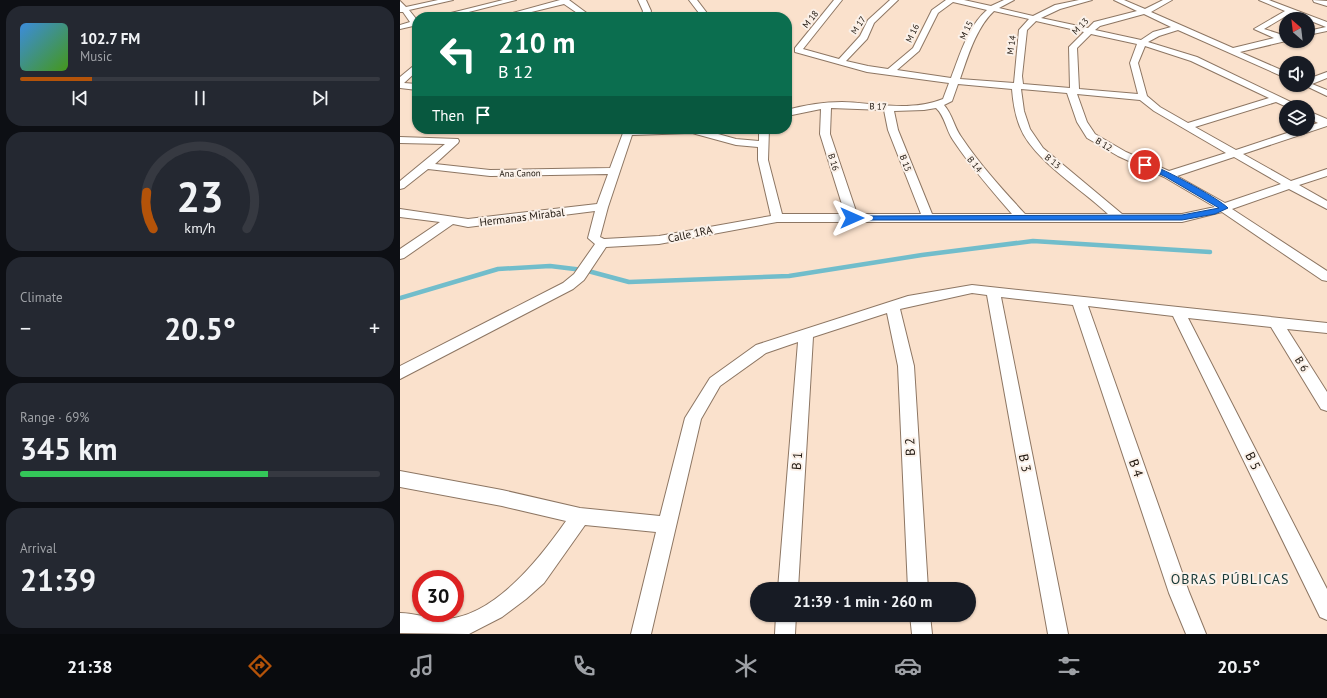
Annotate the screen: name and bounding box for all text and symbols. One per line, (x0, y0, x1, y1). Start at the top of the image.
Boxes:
street label: M 18 (800, 8, 820, 30)
north arrow (1279, 12, 1315, 48)
map controls (1279, 12, 1315, 136)
street label: M 17 (848, 14, 868, 36)
street label: M 13 (1069, 15, 1091, 37)
street label: M 15 (957, 19, 975, 41)
street label: M 16 (903, 22, 921, 44)
text: 210 m (498, 24, 575, 61)
icon: left (432, 28, 484, 80)
text: 102.7 FM (80, 29, 140, 48)
street label: M 14 (1004, 35, 1018, 55)
text: Music (80, 48, 112, 65)
button: sound (1279, 56, 1315, 92)
text: B 12 (498, 60, 533, 83)
icon: previous (69, 87, 91, 109)
icon: pause (189, 87, 211, 109)
icon: next (309, 87, 331, 109)
street label: B 17 (869, 100, 887, 112)
button: layers (1279, 100, 1315, 136)
icon: arrive (472, 104, 494, 126)
text: Then (432, 106, 464, 125)
street label: B 12 (1094, 135, 1114, 153)
pin (1128, 148, 1162, 182)
street label: B 13 (1043, 151, 1063, 171)
street label: B 16 (826, 152, 842, 172)
street label: B 15 (898, 153, 914, 173)
street label: B 14 (965, 154, 985, 174)
icon: arrive (1134, 154, 1156, 176)
street label: Ana Canon (499, 167, 541, 179)
text: 23 (176, 170, 224, 223)
position arrow (831, 197, 873, 239)
street label: Hermanas Mirabal (479, 205, 566, 229)
text: km/h (184, 218, 216, 237)
street label: Calle 1RA (666, 222, 714, 246)
text: Climate (20, 289, 63, 306)
text: 20.5° (164, 309, 236, 348)
text: − (20, 314, 31, 342)
text: + (369, 314, 380, 342)
street label: B 6 (1292, 354, 1312, 374)
text: Range · 69% (20, 409, 89, 426)
text: 345 km (20, 429, 118, 468)
street label: B 2 (901, 437, 919, 457)
street label: B 5 (1241, 449, 1265, 473)
street label: B 1 (788, 451, 806, 471)
street label: B 3 (1015, 452, 1035, 474)
street label: B 4 (1125, 457, 1147, 479)
text: Arrival (20, 540, 56, 557)
text: 21:39 (20, 560, 96, 599)
speed limit sign: 30 (412, 570, 464, 622)
district label: OBRAS PÚBLICAS (1171, 570, 1289, 588)
text: 21:39 · 1 min · 260 m (794, 592, 932, 611)
icon: directions (246, 652, 274, 680)
icon: music (408, 652, 436, 680)
icon: phone (570, 652, 598, 680)
icon: climate (732, 652, 760, 680)
icon: car (894, 652, 922, 680)
icon: filters (1055, 652, 1083, 680)
text: 21:38 (67, 655, 113, 678)
text: 20.5° (1217, 655, 1260, 678)

